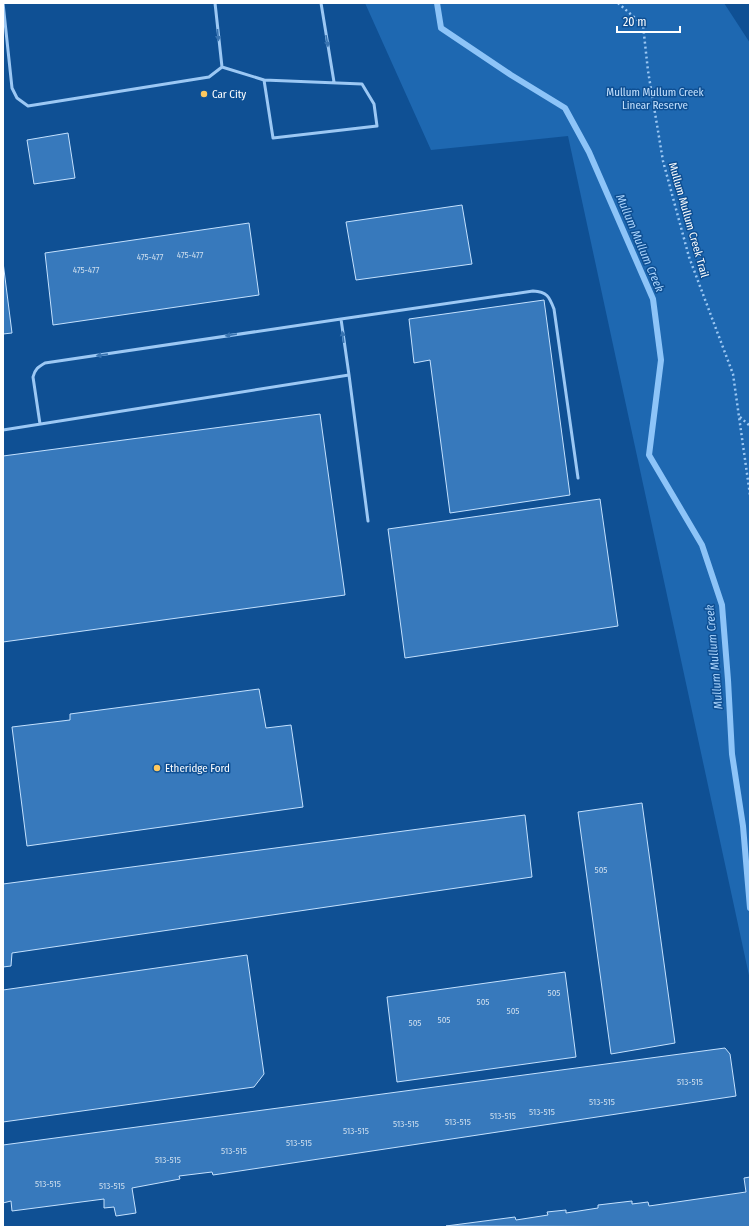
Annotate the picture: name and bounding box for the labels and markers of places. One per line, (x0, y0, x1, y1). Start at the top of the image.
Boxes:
place label: Car City (212, 88, 246, 101)
marker: Car City (199, 89, 209, 99)
place label: Etheridge Ford (165, 762, 230, 775)
marker: Etheridge Ford (152, 763, 162, 773)

